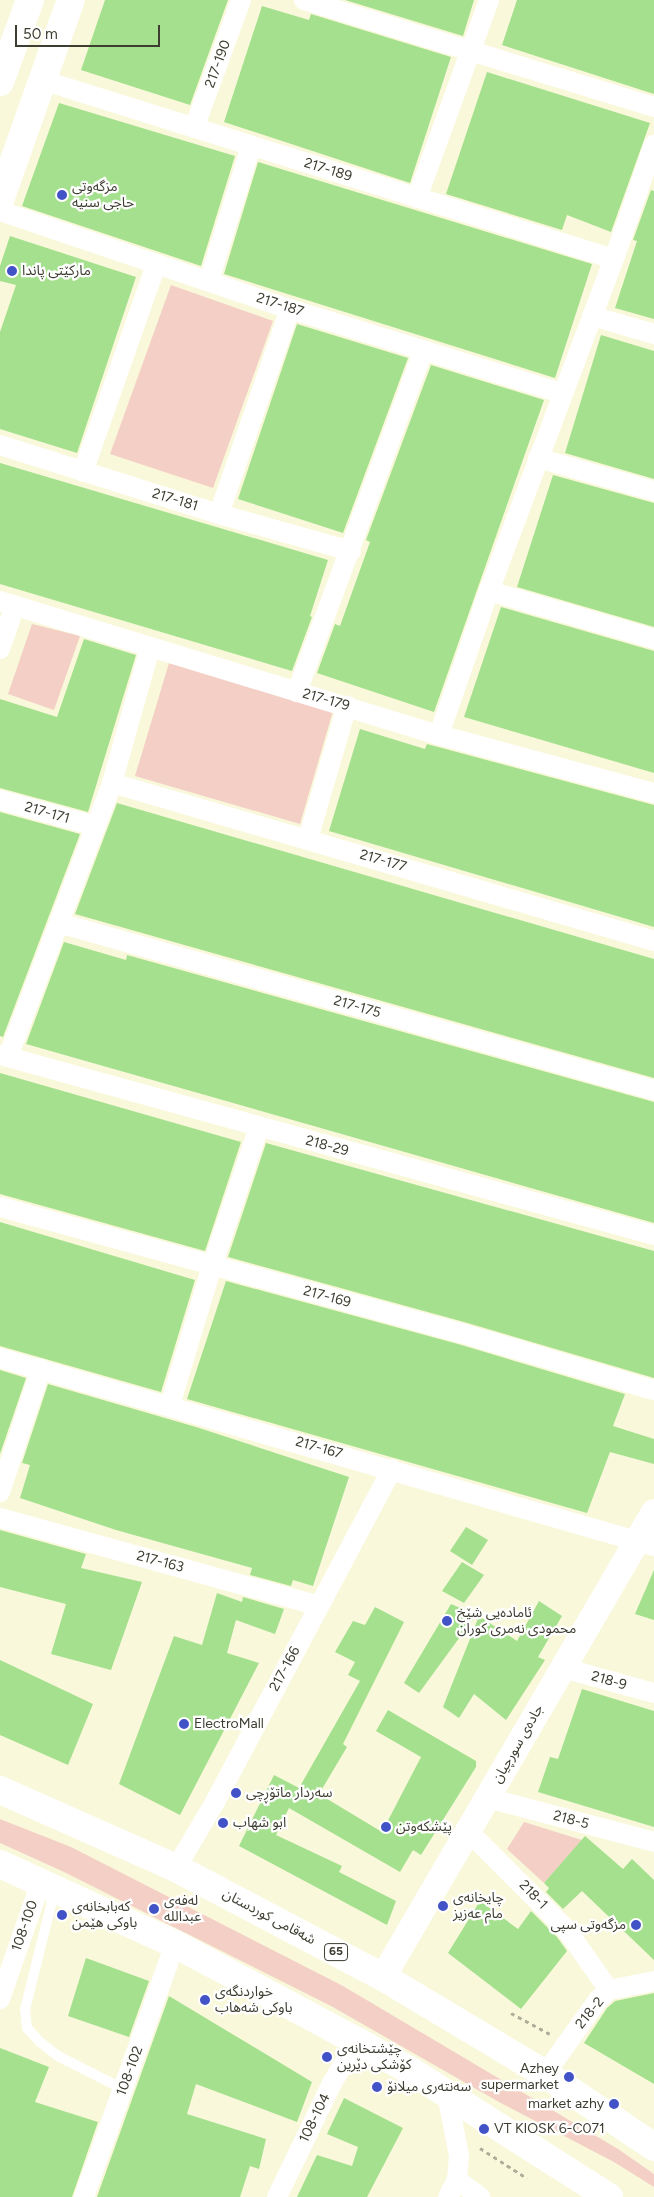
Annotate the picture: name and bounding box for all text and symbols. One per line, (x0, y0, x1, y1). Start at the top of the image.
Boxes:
scale bar (18, 15, 162, 47)
text: 50 m (23, 25, 58, 43)
street label: 217-190 (202, 38, 234, 90)
street label: 217-189 (302, 155, 354, 185)
place label: مزگەوتی حاجی سنیە (72, 179, 134, 212)
marker: مزگەوتی حاجی سنیە (56, 189, 68, 201)
place label: مارکێتی پاندا (22, 263, 91, 279)
marker: مارکێتی پاندا (6, 265, 18, 277)
street label: 217-187 (254, 289, 306, 321)
street label: 217-181 (150, 485, 200, 515)
street label: 217-179 (301, 685, 351, 715)
street label: 217-171 (23, 799, 71, 827)
street label: 217-177 (358, 846, 408, 876)
street label: 217-175 (331, 992, 383, 1022)
street label: 218-29 (304, 1132, 350, 1160)
street label: 217-169 (301, 1283, 353, 1311)
street label: 217-167 (294, 1433, 344, 1463)
street label: 217-163 (135, 1548, 185, 1576)
place label: ئامادەیی شێخ محمودی نەمری کوران (457, 1605, 576, 1638)
marker: ئامادەیی شێخ محمودی نەمری کوران (441, 1615, 453, 1627)
street label: 217-166 (266, 1644, 304, 1694)
street label: 218-9 (589, 1668, 629, 1694)
street label: جادەی سورچیان (489, 1702, 547, 1786)
place label: ElectroMall (194, 1716, 264, 1732)
marker: ElectroMall (178, 1718, 190, 1730)
place label: سەردار ماتۆڕچی (246, 1785, 332, 1801)
marker: سەردار ماتۆڕچی (230, 1787, 242, 1799)
street label: 218-5 (551, 1807, 591, 1833)
place label: ابو شهاب (233, 1815, 286, 1831)
marker: ابو شهاب (217, 1817, 229, 1829)
place label: پێشکەوتن (396, 1819, 452, 1835)
marker: پێشکەوتن (380, 1821, 392, 1833)
street label: 218-1 (515, 1877, 551, 1913)
street label: شەقامی کوردستان (220, 1885, 318, 1949)
place label: چایخانەی مام عەزیز (453, 1890, 504, 1922)
place label: لەفەی عبدالله (164, 1893, 201, 1925)
street label: 108-100 (8, 1898, 42, 1954)
place label: کەبابخانەی باوکی هێمن (72, 1899, 137, 1931)
marker: چایخانەی مام عەزیز (437, 1900, 449, 1912)
marker: لەفەی عبدالله (148, 1903, 160, 1915)
marker: کەبابخانەی باوکی هێمن (56, 1909, 68, 1921)
place label: مزگەوتی سپی (550, 1917, 626, 1933)
marker: مزگەوتی سپی (630, 1919, 642, 1931)
road number: 65 (324, 1942, 348, 1961)
place label: خواردنگەی باوکی شەهاب (215, 1984, 292, 2016)
marker: خواردنگەی باوکی شەهاب (199, 1994, 211, 2006)
street label: 218-2 (572, 1994, 608, 2032)
place label: چێشتخانەی کۆشکی دێرین (337, 2041, 412, 2074)
street label: 108-102 (113, 2044, 147, 2098)
marker: چێشتخانەی کۆشکی دێرین (321, 2051, 333, 2063)
place label: Azhey supermarket (481, 2061, 559, 2094)
marker: Azhey supermarket (563, 2071, 575, 2083)
place label: سەنتەری میلانۆ (387, 2079, 471, 2095)
marker: سەنتەری میلانۆ (371, 2081, 383, 2093)
street label: 108-104 (296, 2091, 334, 2145)
place label: market azhy (528, 2096, 604, 2112)
marker: market azhy (608, 2098, 620, 2110)
place label: VT KIOSK 6-C071 (494, 2121, 605, 2137)
marker: VT KIOSK 6-C071 (478, 2123, 490, 2135)

